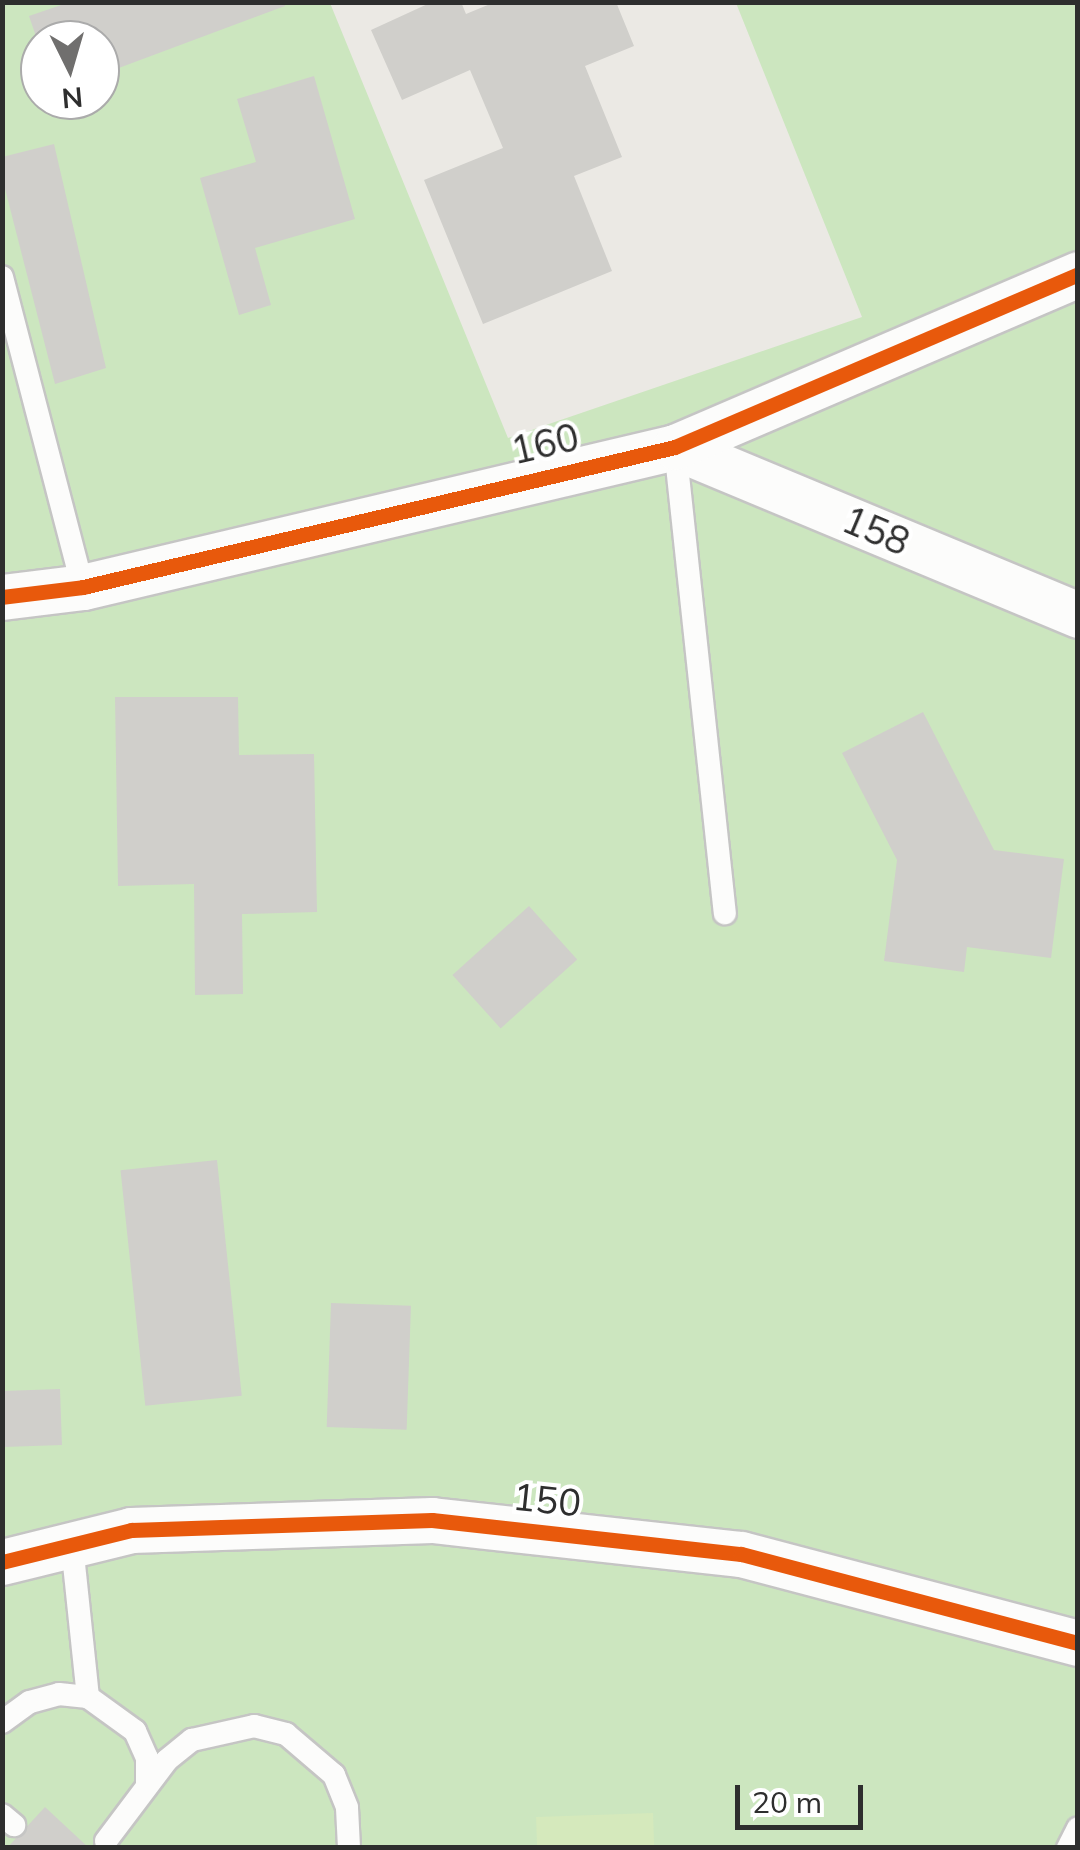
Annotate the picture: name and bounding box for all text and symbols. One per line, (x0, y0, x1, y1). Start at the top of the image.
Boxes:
north arrow (20, 20, 120, 120)
text: N (60, 80, 85, 117)
street label: 160 (507, 414, 583, 474)
street label: 158 (836, 497, 916, 565)
street label: 150 (511, 1474, 583, 1526)
scale bar (740, 1765, 868, 1827)
text: 20 m (752, 1783, 822, 1821)

